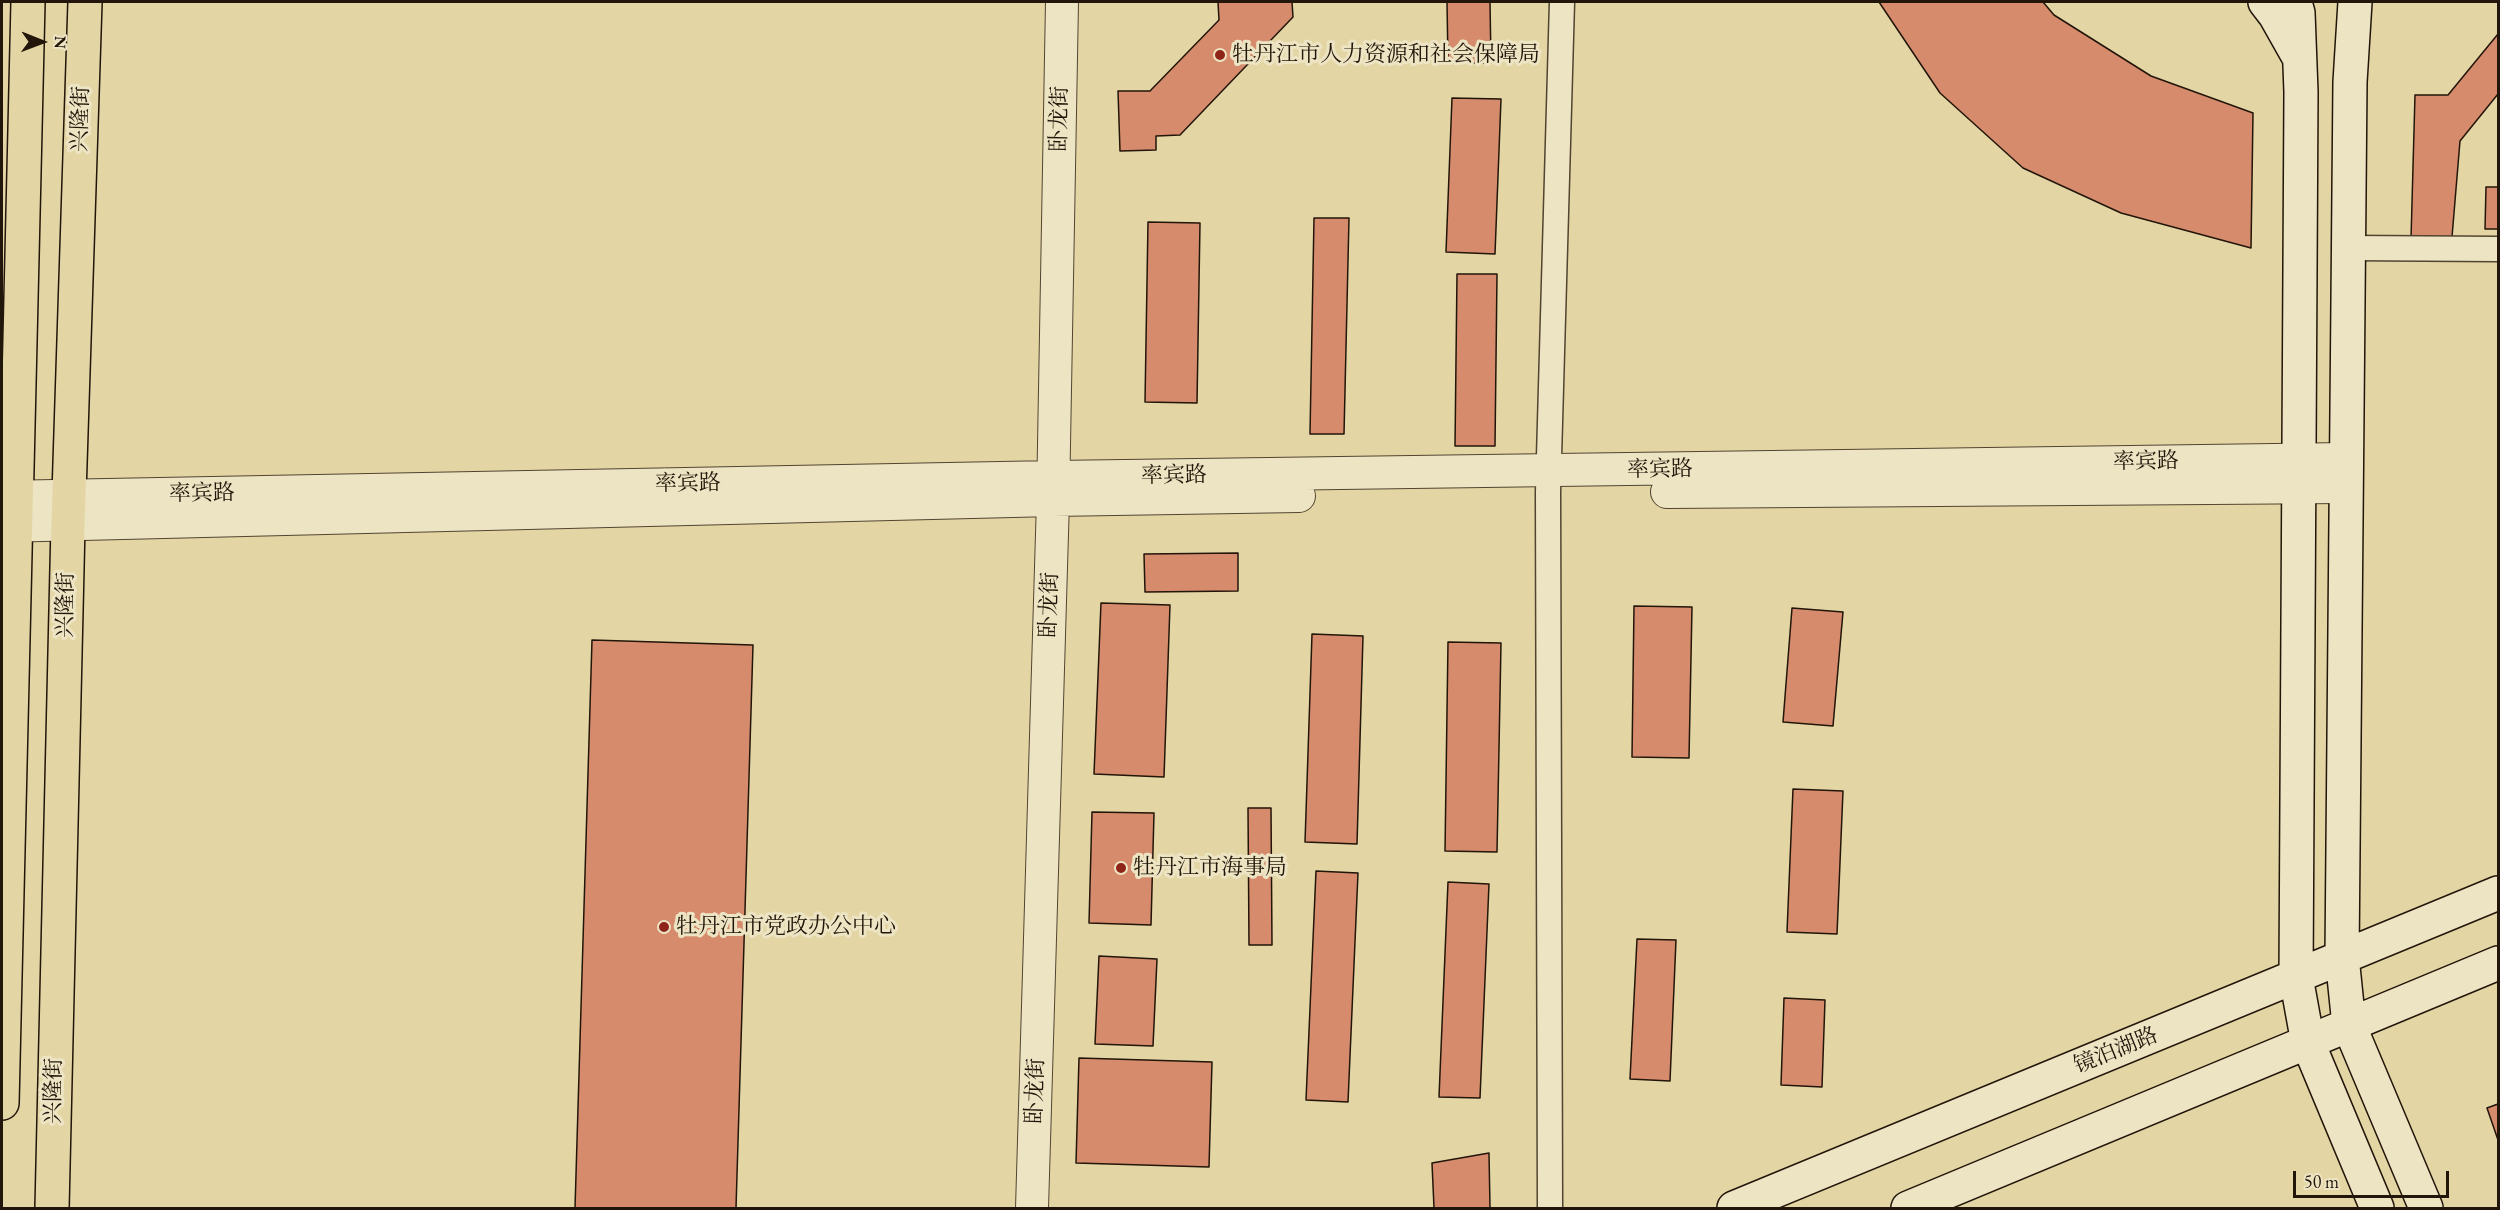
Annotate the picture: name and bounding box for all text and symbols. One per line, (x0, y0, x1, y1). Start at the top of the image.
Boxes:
north arrow (12, 12, 72, 72)
text: N (50, 36, 71, 49)
place label: 牡丹江市人力资源和社会保障局 (1232, 42, 1540, 68)
marker: 牡丹江市人力资源和社会保障局 (1213, 48, 1227, 62)
street label: 兴隆街 (67, 86, 95, 152)
street label: 卧龙街 (1046, 86, 1074, 152)
street label: 率宾路 (2113, 448, 2179, 476)
street label: 率宾路 (1627, 456, 1693, 484)
street label: 率宾路 (1141, 462, 1207, 490)
street label: 率宾路 (655, 470, 721, 498)
street label: 率宾路 (169, 480, 235, 508)
street label: 兴隆街 (52, 572, 80, 638)
street label: 卧龙街 (1036, 572, 1064, 638)
place label: 牡丹江市海事局 (1133, 855, 1287, 881)
marker: 牡丹江市海事局 (1114, 861, 1128, 875)
place label: 牡丹江市党政办公中心 (676, 914, 896, 940)
marker: 牡丹江市党政办公中心 (657, 920, 671, 934)
street label: 镜泊湖路 (2070, 1022, 2162, 1080)
street label: 兴隆街 (40, 1058, 68, 1124)
street label: 卧龙街 (1022, 1058, 1050, 1124)
scale bar (2296, 1159, 2452, 1197)
text: 50 m (2304, 1170, 2339, 1193)

